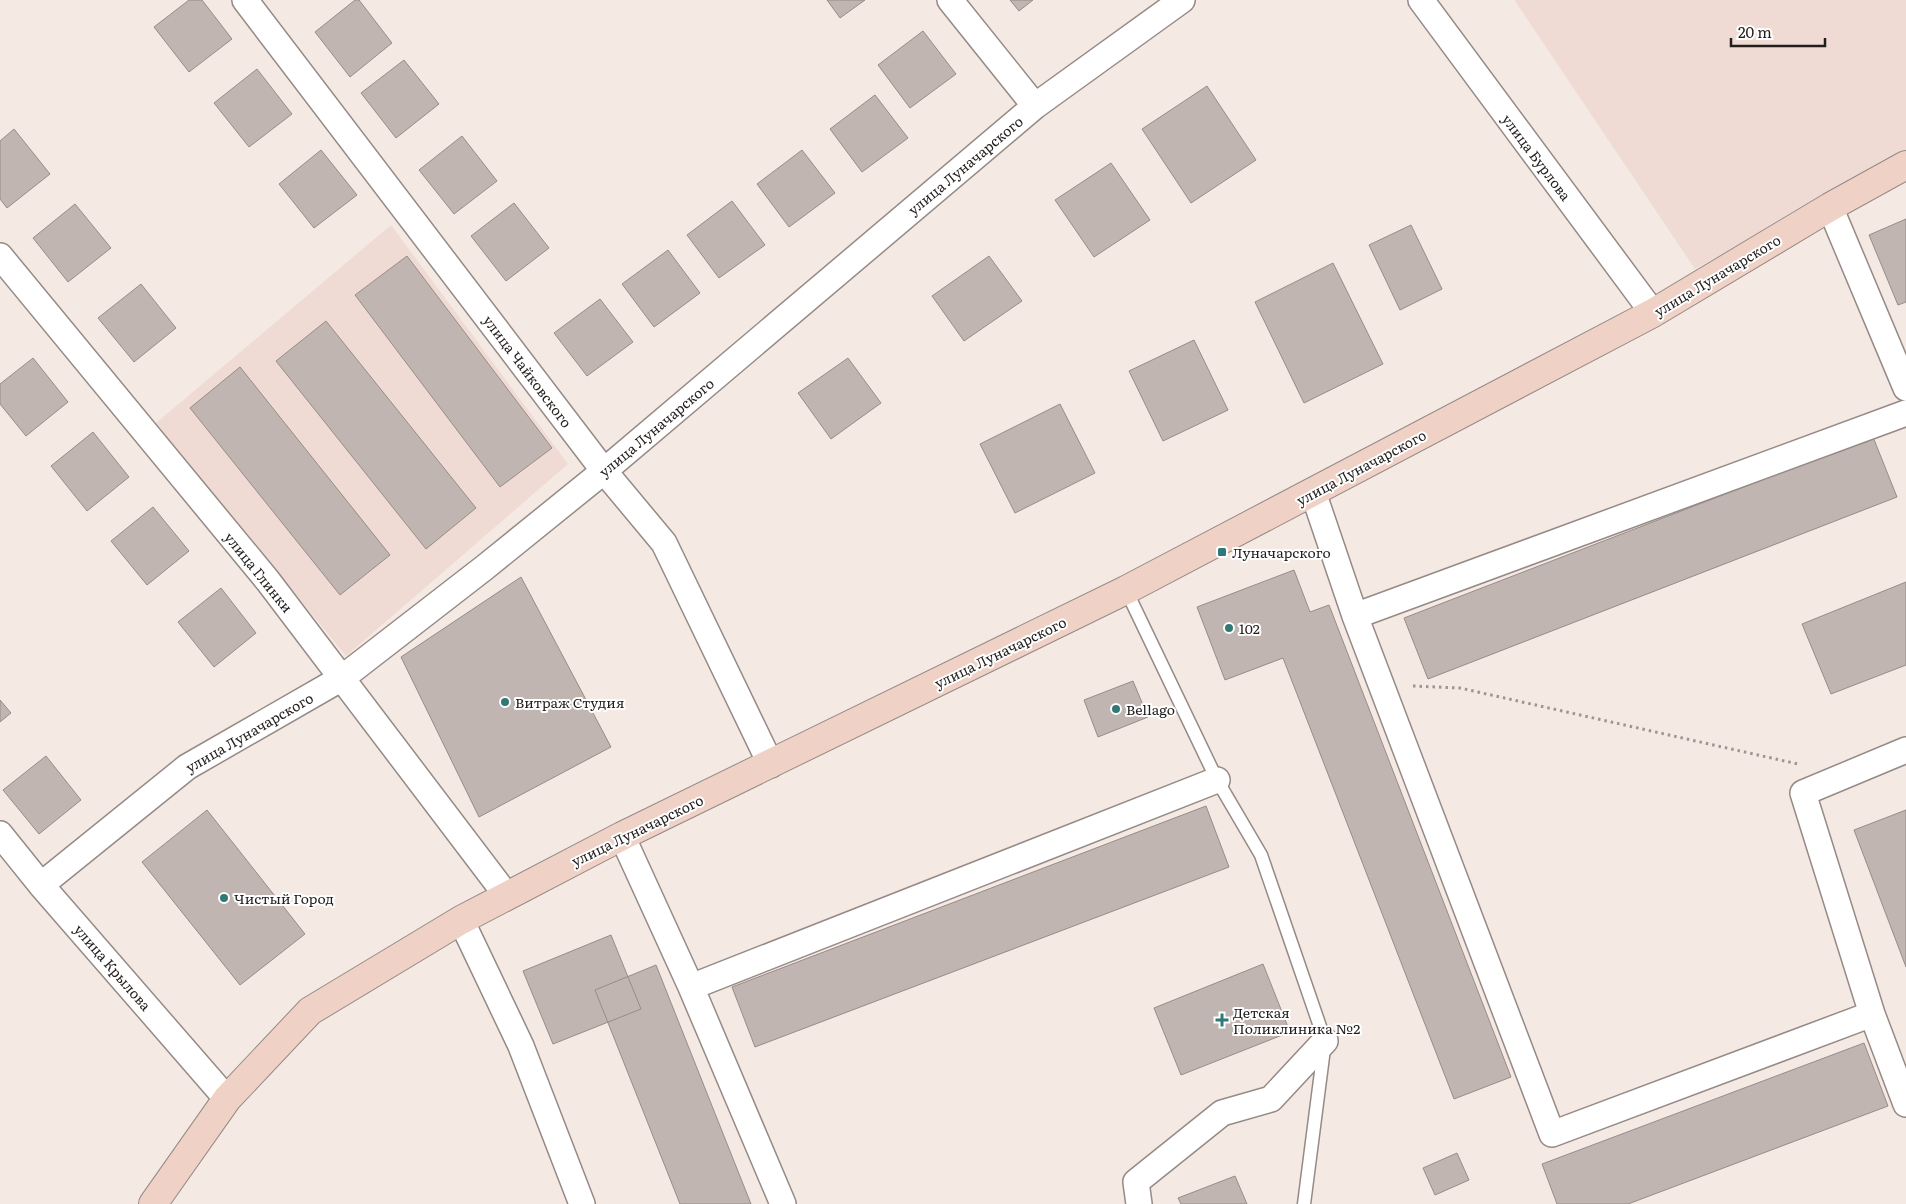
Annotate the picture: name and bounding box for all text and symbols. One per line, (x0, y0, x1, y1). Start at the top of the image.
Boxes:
scale bar (1731, 15, 1825, 47)
text: 20 m (1738, 20, 1772, 43)
street label: улица Бурлова (1498, 110, 1576, 205)
street label: улица Луначарского (903, 111, 1027, 219)
street label: улица Луначарского (1650, 229, 1784, 321)
street label: улица Чайковского (479, 311, 577, 431)
street label: улица Луначарского (594, 373, 718, 481)
street label: улица Луначарского (1293, 424, 1429, 510)
street label: улица Глинки (220, 527, 298, 617)
place label: Луначарского (1232, 542, 1331, 562)
marker: Луначарского (1216, 546, 1228, 558)
street label: улица Луначарского (931, 611, 1069, 693)
place label: 102 (1239, 618, 1260, 638)
marker: 102 (1223, 622, 1235, 634)
street label: улица Луначарского (181, 687, 317, 777)
place label: Витраж Студия (515, 692, 624, 712)
marker: Витраж Студия (499, 696, 511, 708)
place label: Bellago (1126, 699, 1175, 719)
marker: Bellago (1110, 703, 1122, 715)
street label: улица Луначарского (568, 789, 706, 871)
place label: Чистый Город (234, 888, 334, 908)
marker: Чистый Город (218, 892, 230, 904)
street label: улица Крылова (70, 920, 156, 1015)
place label: Детская Поликлиника №2 (1233, 1002, 1360, 1038)
marker: Детская Поликлиника №2 (1215, 1013, 1229, 1027)

